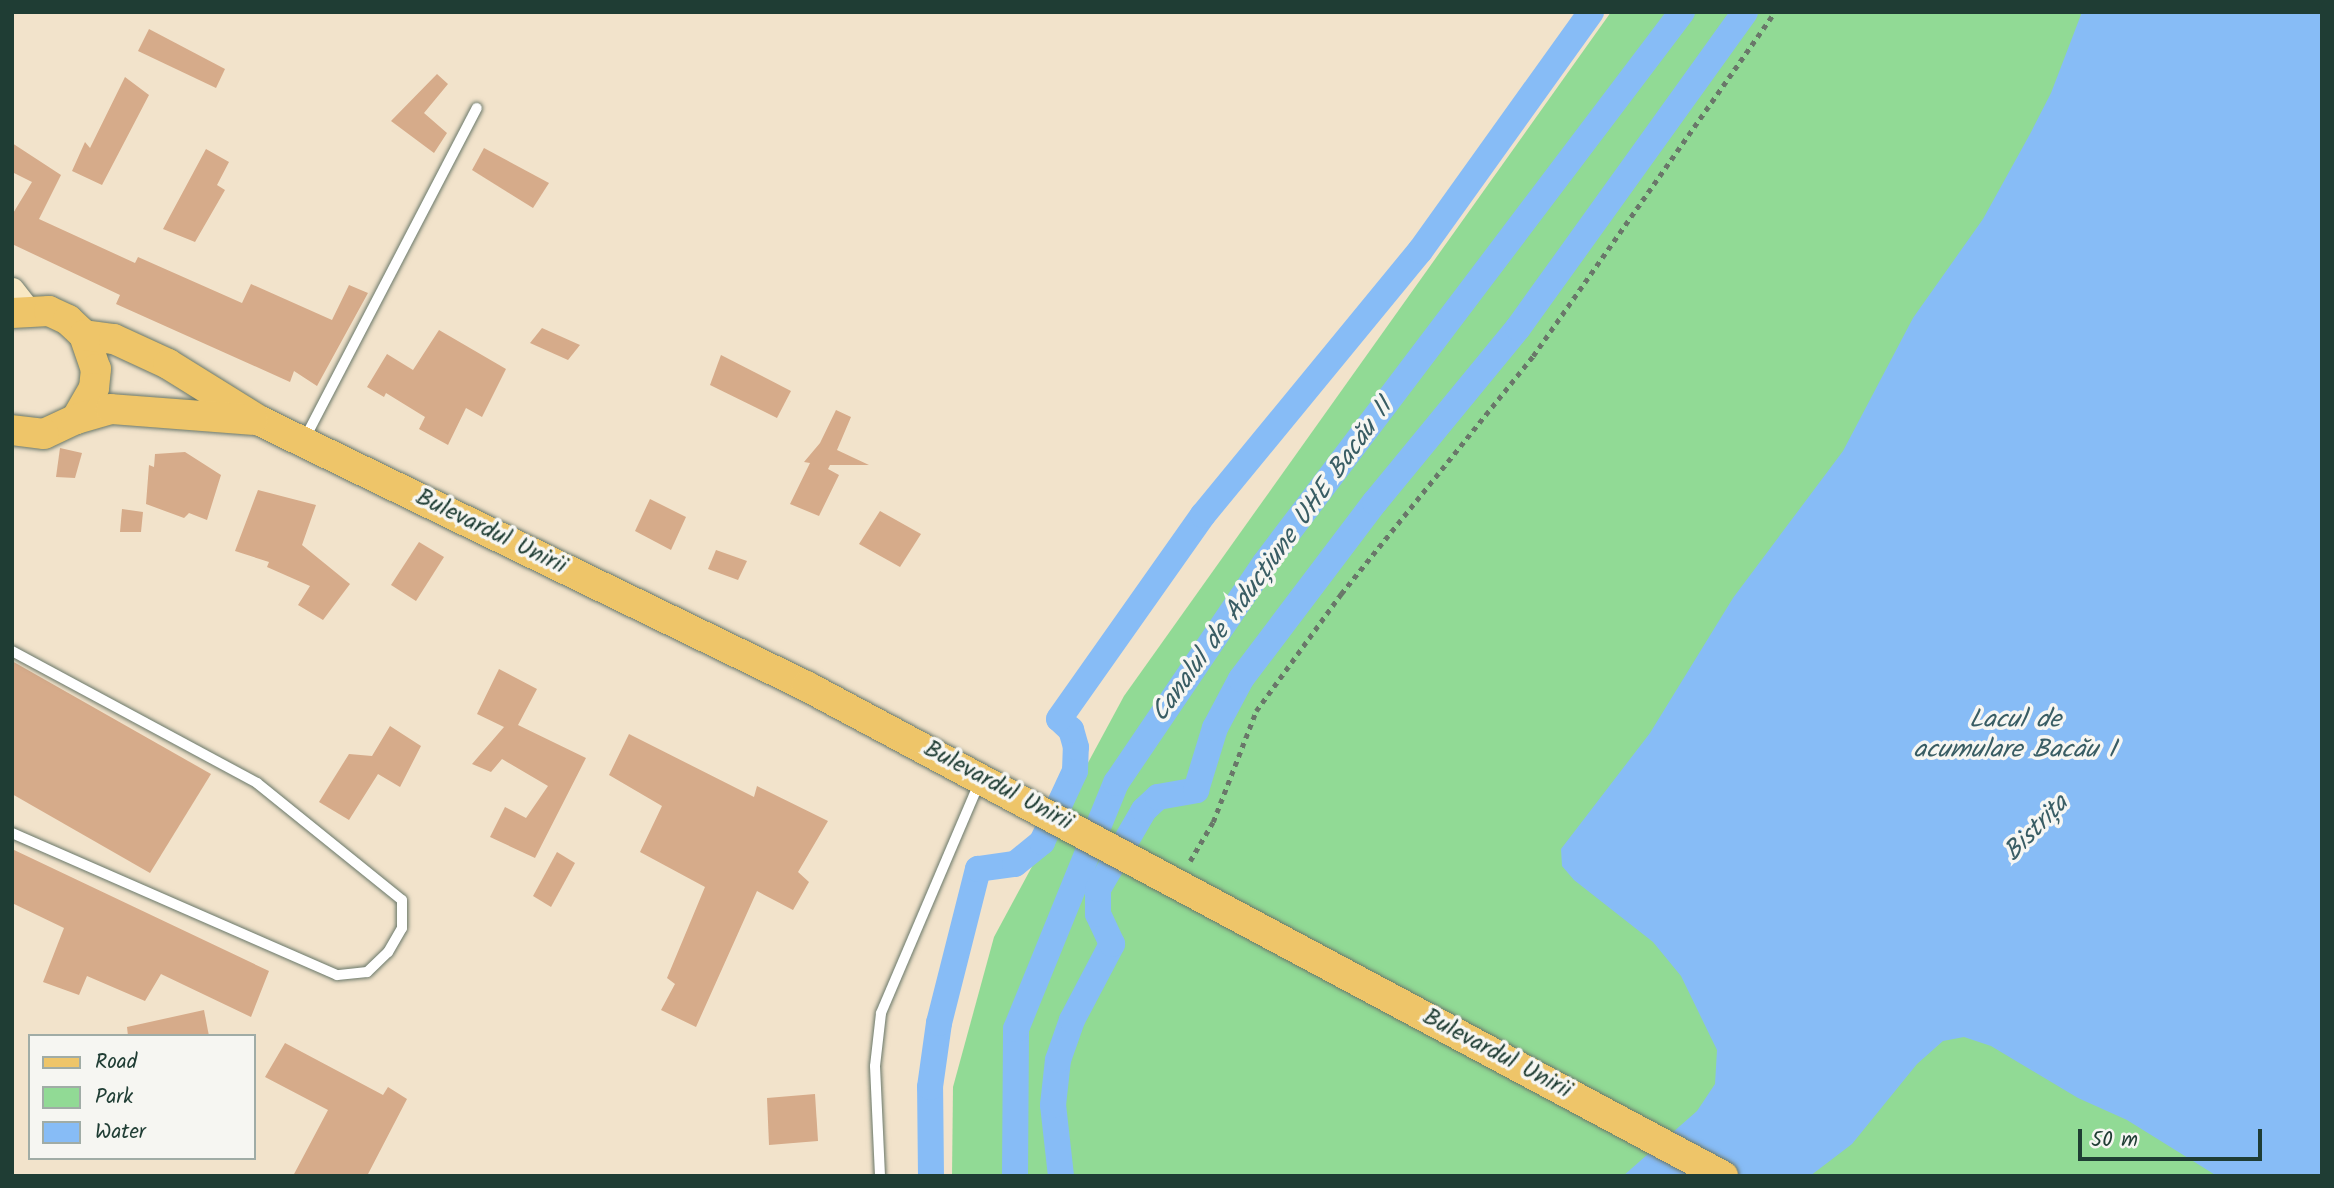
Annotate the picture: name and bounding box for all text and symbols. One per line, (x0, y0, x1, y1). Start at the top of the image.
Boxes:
water label: Canalul de Aducțiune UHE Bacău II (1145, 393, 1401, 729)
street label: Bulevardul Unirii (411, 483, 571, 581)
water label: Lacul de acumulare Bacău I (1914, 705, 2116, 766)
street label: Bulevardul Unirii (919, 735, 1077, 837)
water label: Bistrița (1998, 789, 2076, 869)
street label: Bulevardul Unirii (1418, 1003, 1576, 1105)
legend (28, 1034, 256, 1160)
text: Road (95, 1046, 137, 1079)
text: Park (95, 1081, 133, 1114)
scale bar (2082, 1114, 2266, 1158)
text: Water (95, 1116, 146, 1149)
text: 50 m (2091, 1124, 2138, 1157)

